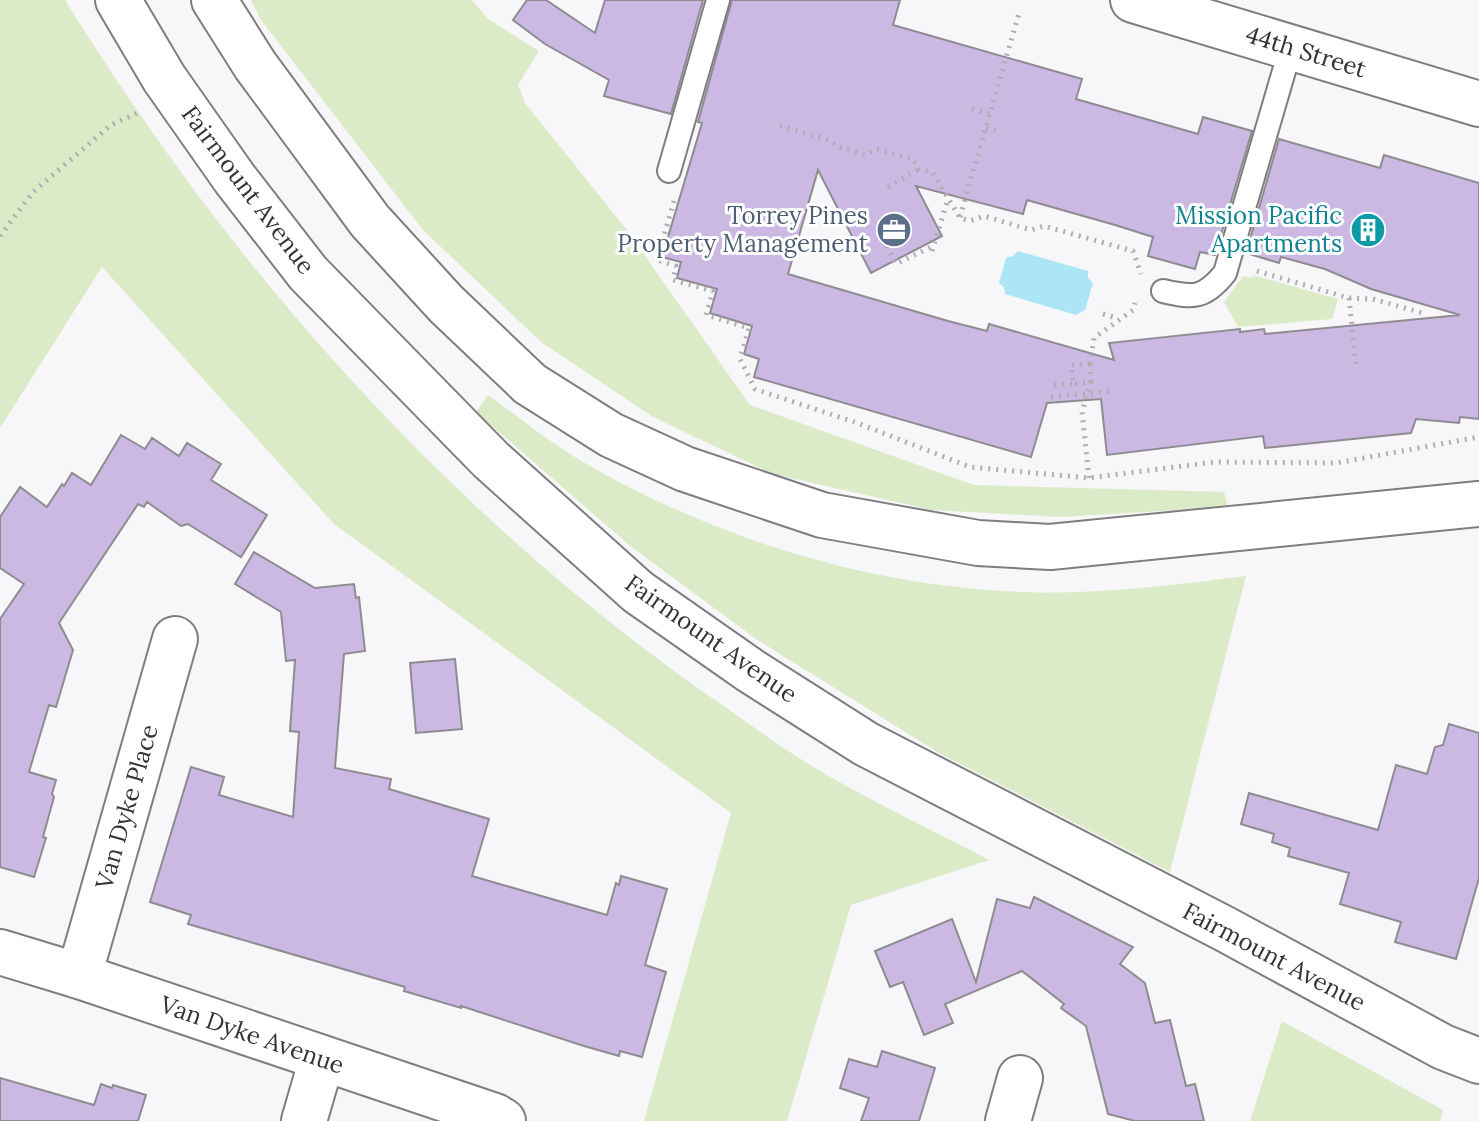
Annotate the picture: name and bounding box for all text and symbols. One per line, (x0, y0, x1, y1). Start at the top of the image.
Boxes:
street label: 44th Street (1242, 19, 1371, 85)
street label: Fairmount Avenue (175, 99, 322, 280)
place label: Torrey Pines Property Management (617, 200, 869, 259)
place label: Mission Pacific Apartments (1175, 200, 1342, 259)
office icon: Torrey Pines Property Management (875, 211, 913, 249)
building icon: Mission Pacific Apartments (1349, 211, 1387, 249)
street label: Fairmount Avenue (619, 568, 803, 709)
street label: Van Dyke Place (88, 721, 165, 894)
street label: Fairmount Avenue (1177, 895, 1371, 1018)
street label: Van Dyke Avenue (155, 988, 348, 1080)

